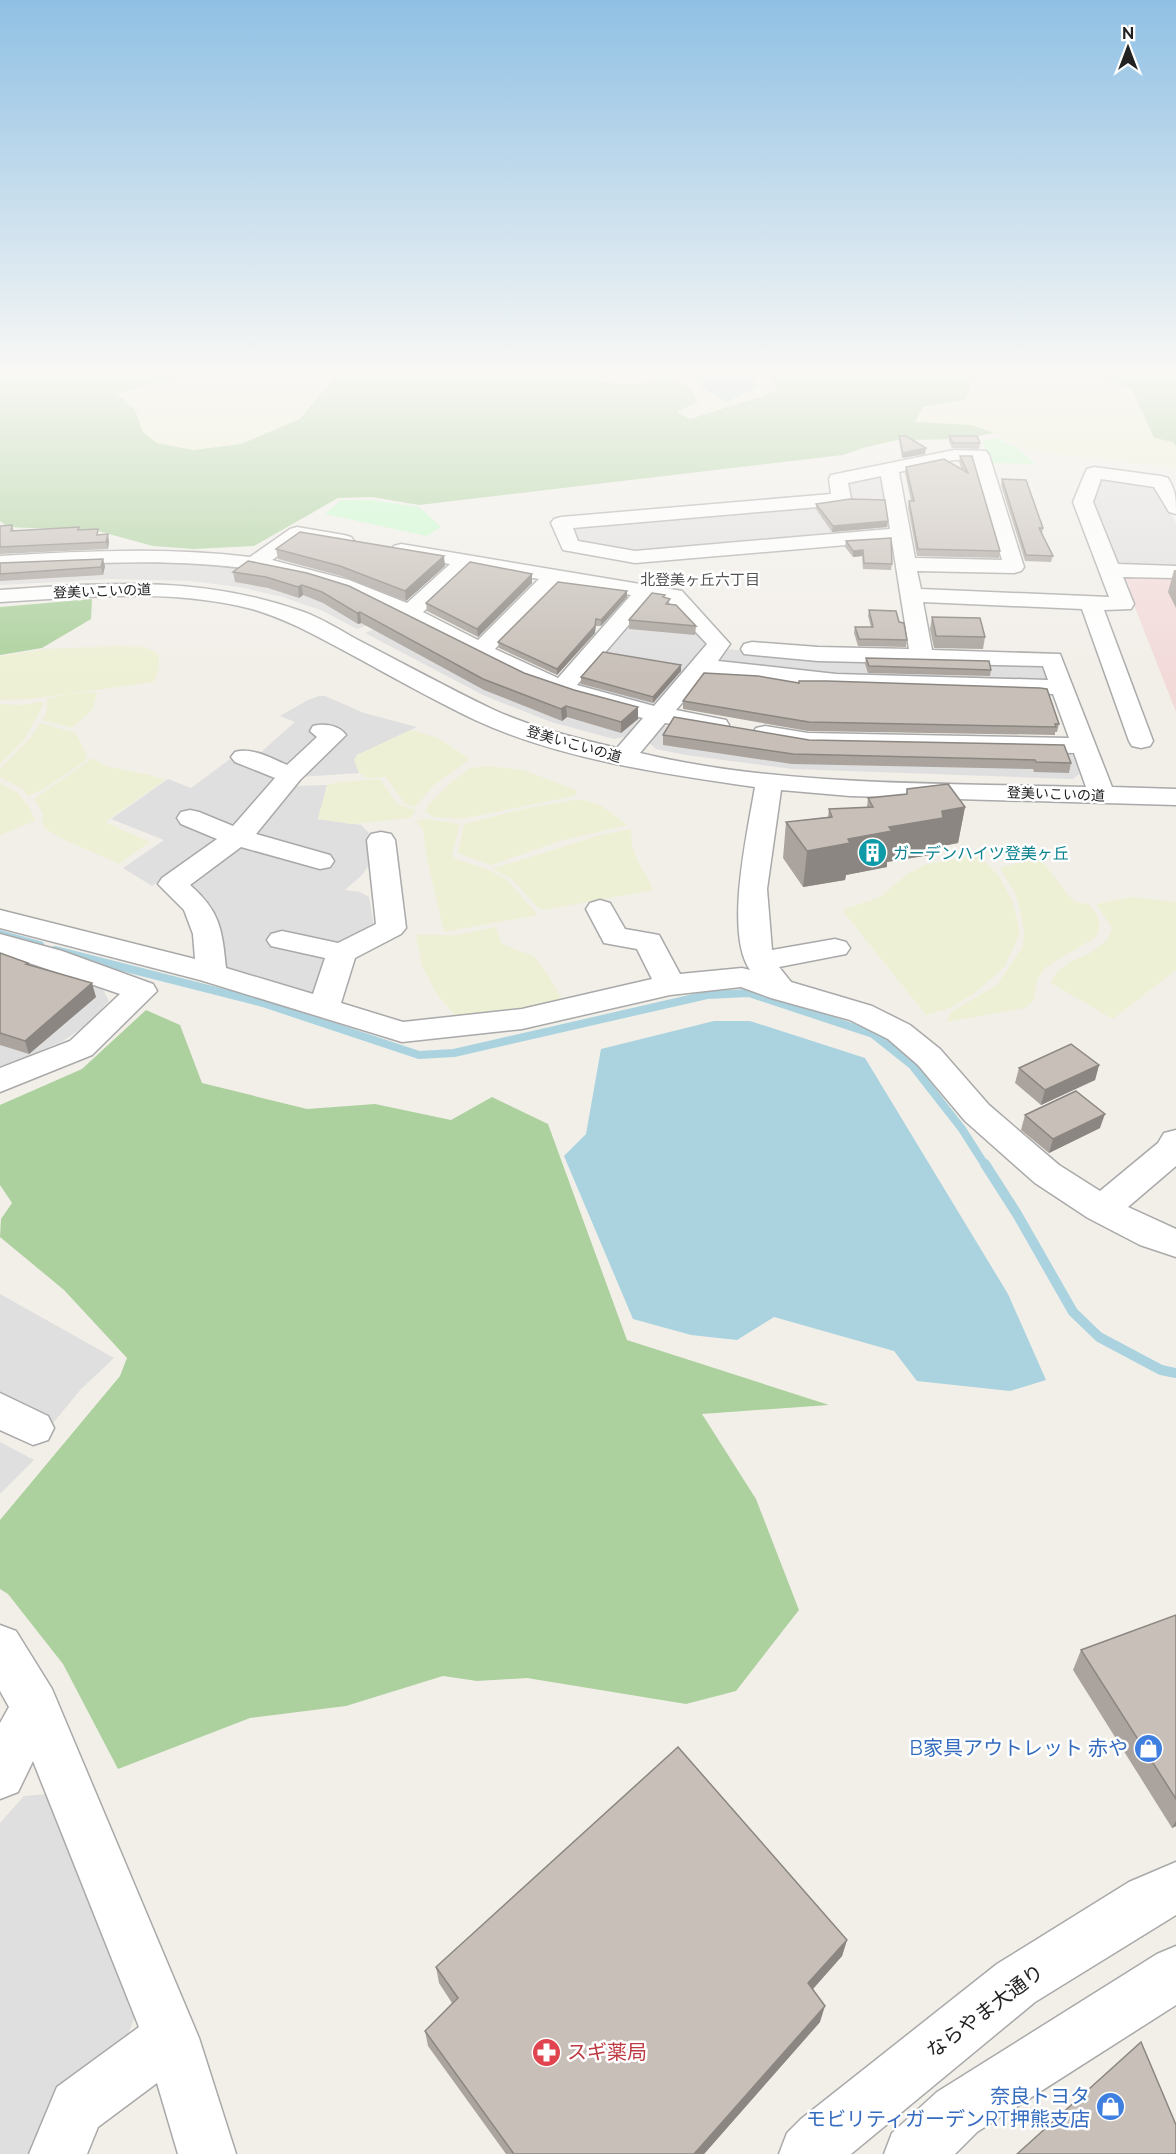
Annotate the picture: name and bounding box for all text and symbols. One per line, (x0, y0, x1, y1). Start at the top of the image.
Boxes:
north arrow (1098, 18, 1158, 78)
text: N (1122, 24, 1134, 43)
district label: 北登美ヶ丘六丁目 (640, 571, 760, 589)
street label: 登美いこいの道 (53, 581, 151, 601)
street label: 登美いこいの道 (525, 723, 623, 765)
street label: 登美いこいの道 (1007, 784, 1105, 804)
building icon: ガーデンハイツ登美ヶ丘 (856, 837, 888, 869)
place label: ガーデンハイツ登美ヶ丘 (893, 844, 1069, 863)
shop icon: B家具アウトレット 赤や (1133, 1732, 1165, 1764)
place label: B家具アウトレット 赤や (910, 1736, 1128, 1760)
street label: ならやま大通り (922, 1959, 1048, 2063)
pharmacy icon: スギ薬局 (530, 2036, 562, 2068)
place label: スギ薬局 (567, 2040, 647, 2064)
place label: 奈良トヨタ モビリティガーデンRT押熊支店 (806, 2084, 1090, 2131)
shop icon: 奈良トヨタ モビリティガーデンRT押熊支店 (1095, 2091, 1127, 2123)

